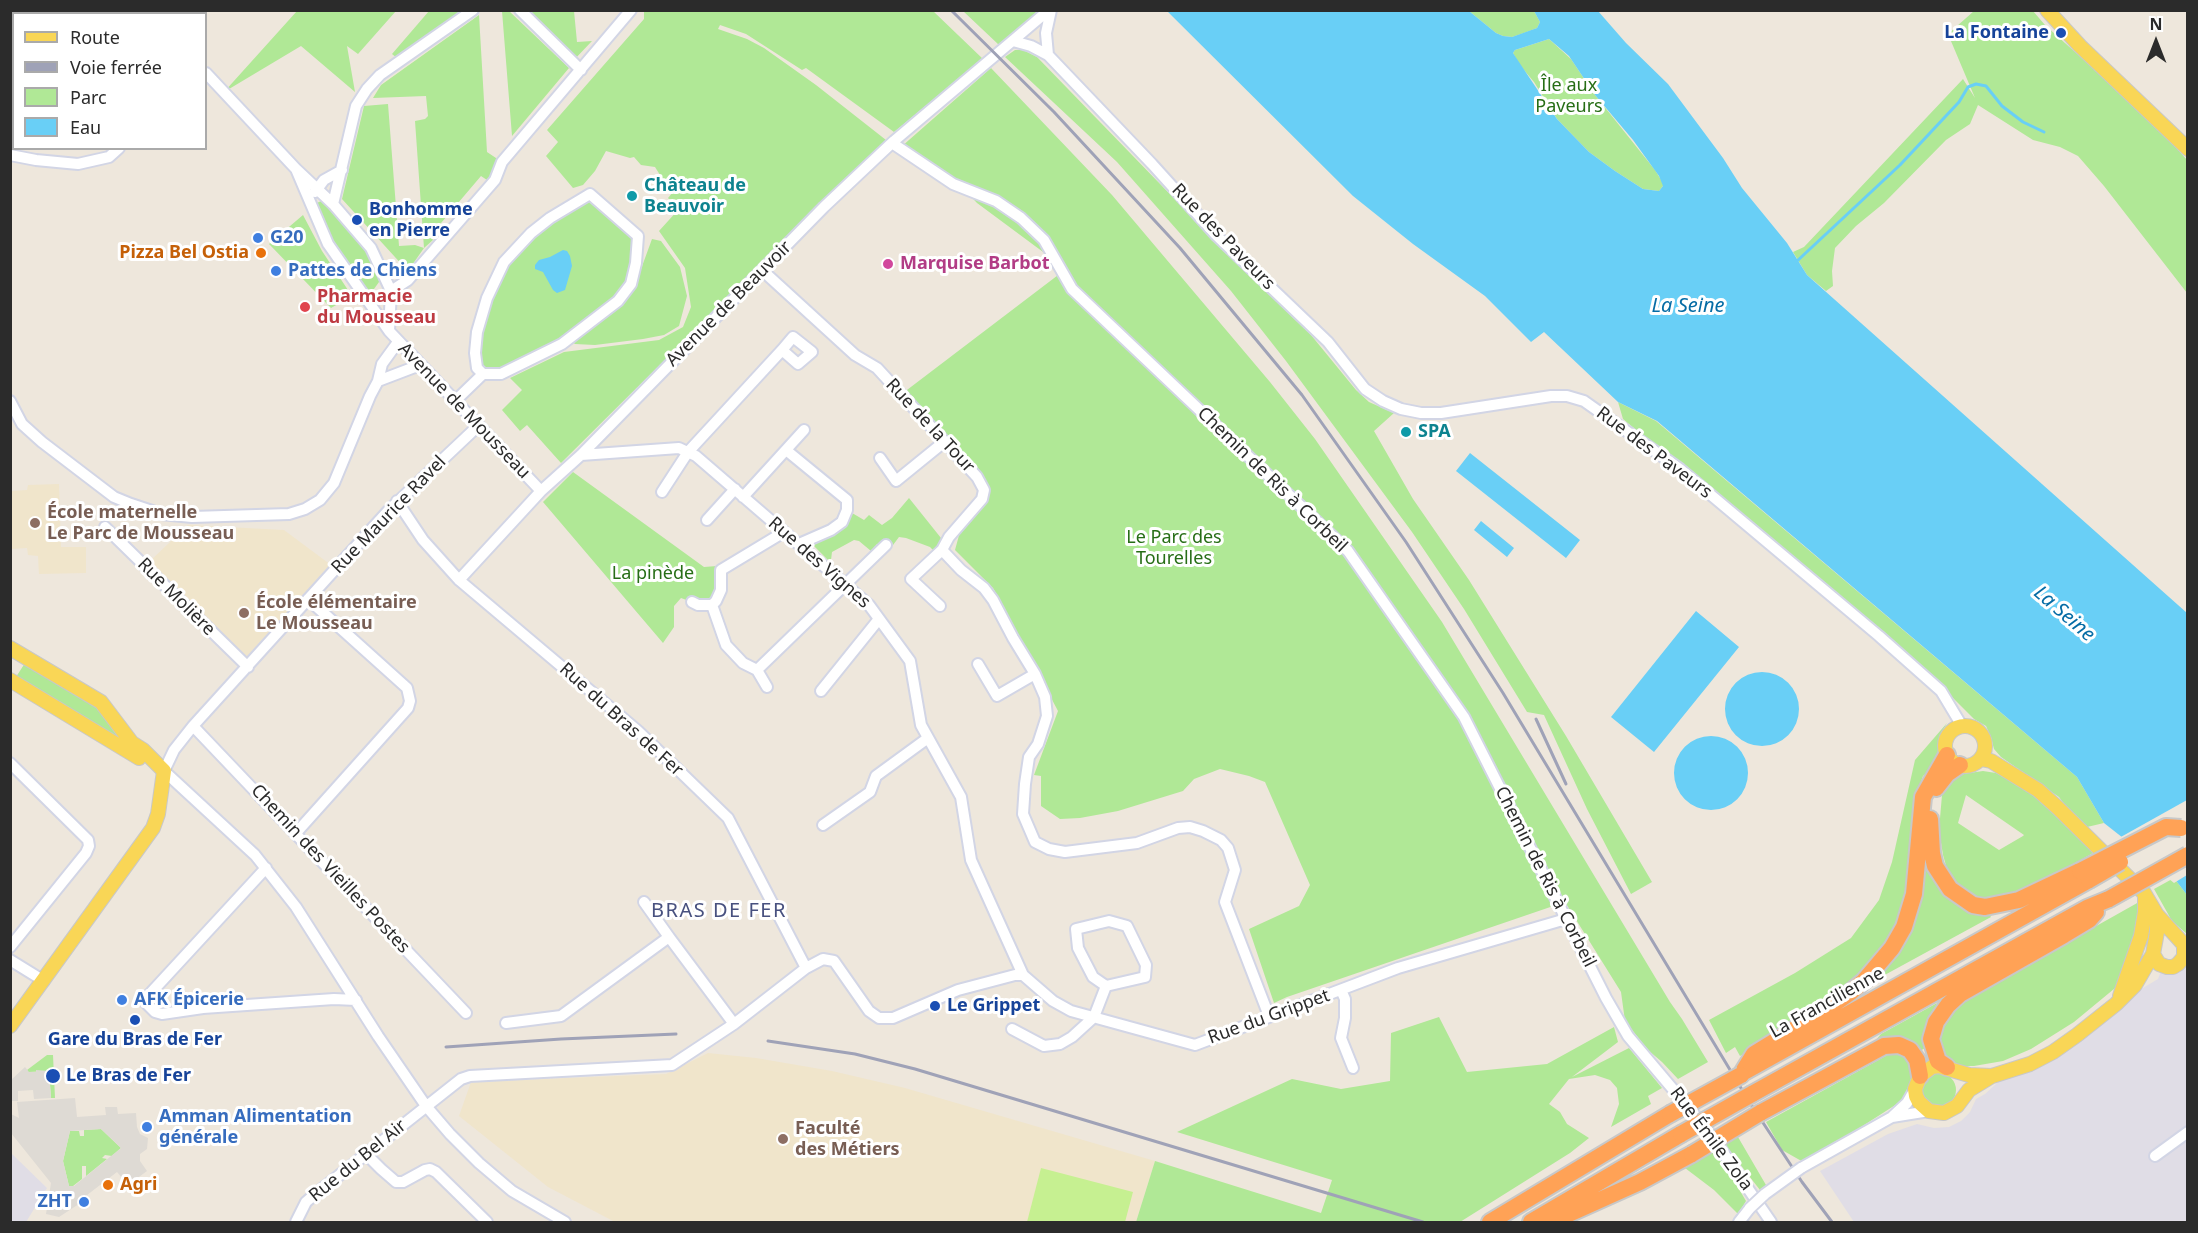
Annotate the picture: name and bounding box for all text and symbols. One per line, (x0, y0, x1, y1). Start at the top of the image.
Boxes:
legend (12, 12, 207, 150)
north arrow (2126, 12, 2186, 72)
text: N (2149, 13, 2163, 35)
place label: La Fontaine (1944, 22, 2049, 44)
text: Route (70, 25, 120, 49)
marker: La Fontaine (2054, 26, 2068, 40)
text: Voie ferrée (70, 55, 162, 79)
park label: Île aux Paveurs (1535, 75, 1603, 118)
text: Parc (70, 85, 107, 109)
text: Eau (70, 115, 101, 139)
place label: Château de Beauvoir (644, 175, 746, 218)
street label: Rue des Paveurs (1167, 179, 1279, 295)
marker: Château de Beauvoir (625, 189, 639, 203)
place label: Bonhomme en Pierre (369, 199, 473, 242)
marker: Bonhomme en Pierre (350, 213, 364, 227)
place label: G20 (270, 227, 304, 249)
marker: G20 (251, 231, 265, 245)
street label: Avenue de Beauvoir (662, 237, 796, 371)
place label: Pizza Bel Ostia (119, 242, 249, 264)
marker: Pizza Bel Ostia (254, 246, 268, 260)
place label: Marquise Barbot (900, 253, 1050, 275)
marker: Marquise Barbot (881, 257, 895, 271)
place label: Pattes de Chiens (288, 260, 437, 282)
marker: Pattes de Chiens (269, 264, 283, 278)
place label: Pharmacie du Mousseau (317, 286, 436, 328)
water label: La Seine (1652, 294, 1724, 318)
marker: Pharmacie du Mousseau (298, 300, 312, 314)
street label: Avenue de Mousseau (393, 338, 535, 484)
street label: Rue de la Tour (881, 375, 979, 477)
street label: Chemin de Ris à Corbeil (1193, 403, 1351, 557)
street label: Rue des Paveurs (1592, 403, 1716, 503)
place label: SPA (1418, 421, 1451, 443)
marker: SPA (1399, 425, 1413, 439)
street label: Rue Maurice Ravel (327, 452, 451, 578)
place label: École maternelle Le Parc de Mousseau (47, 502, 234, 544)
street label: Rue des Vignes (764, 513, 874, 613)
marker: École maternelle Le Parc de Mousseau (28, 516, 42, 530)
park label: Le Parc des Tourelles (1126, 527, 1222, 570)
street label: Rue Molière (133, 554, 219, 640)
park label: La pinède (612, 563, 694, 585)
water label: La Seine (2029, 581, 2099, 647)
place label: École élémentaire Le Mousseau (256, 592, 417, 634)
marker: École élémentaire Le Mousseau (237, 606, 251, 620)
street label: Rue du Bras de Fer (555, 659, 687, 781)
street label: Chemin des Vieilles Postes (246, 780, 414, 958)
street label: Chemin de Ris à Corbeil (1490, 783, 1600, 971)
district label: BRAS DE FER (651, 899, 787, 923)
street label: La Francilienne (1766, 963, 1888, 1043)
street label: Rue du Grippet (1205, 985, 1333, 1049)
place label: AFK Épicerie (134, 989, 244, 1011)
marker: AFK Épicerie (115, 993, 129, 1007)
place label: Le Grippet (947, 995, 1040, 1017)
marker: Le Grippet (928, 999, 942, 1013)
marker: Gare du Bras de Fer (128, 1013, 142, 1027)
place label: Gare du Bras de Fer (48, 1029, 222, 1051)
place label: Le Bras de Fer (66, 1065, 191, 1087)
marker: Le Bras de Fer (44, 1067, 62, 1085)
street label: Rue Émile Zola (1665, 1083, 1757, 1195)
place label: Amman Alimentation générale (159, 1106, 352, 1148)
street label: Rue du Bel Air (305, 1115, 411, 1207)
place label: Faculté des Métiers (795, 1118, 900, 1160)
marker: Amman Alimentation générale (140, 1120, 154, 1134)
marker: Faculté des Métiers (776, 1132, 790, 1146)
place label: Agri (120, 1174, 157, 1196)
marker: Agri (101, 1178, 115, 1192)
place label: ZHT (37, 1191, 72, 1213)
marker: ZHT (77, 1195, 91, 1209)

